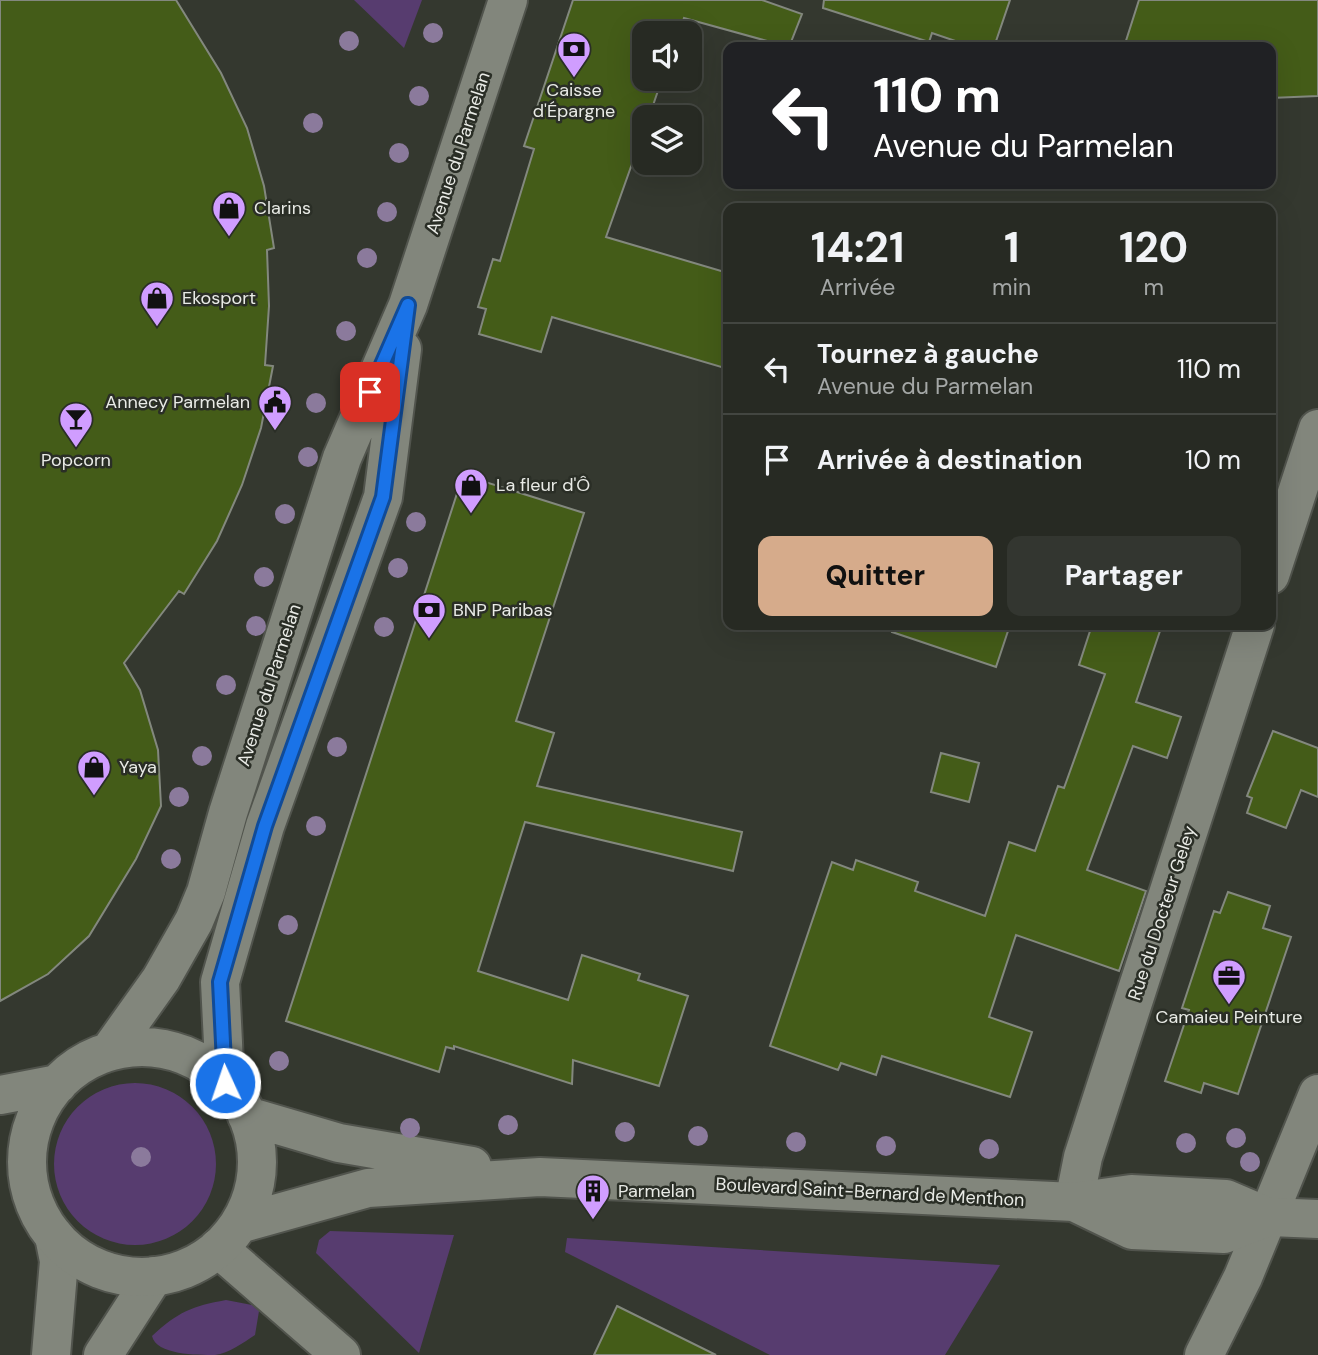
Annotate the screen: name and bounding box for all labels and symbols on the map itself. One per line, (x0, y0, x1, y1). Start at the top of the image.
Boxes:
bank icon: Caisse d'Épargne (555, 30, 593, 79)
street label: Avenue du Parmelan (420, 69, 496, 237)
place label: Caisse d'Épargne (533, 78, 615, 123)
shop icon: Clarins (210, 189, 248, 238)
place label: Clarins (254, 196, 311, 220)
shop icon: Ekosport (138, 279, 176, 328)
place label: Ekosport (182, 286, 256, 310)
pin (340, 362, 400, 422)
public building icon: Annecy Parmelan (256, 383, 294, 432)
place label: Annecy Parmelan (105, 390, 250, 414)
bar icon: Popcorn (57, 400, 95, 449)
place label: Popcorn (41, 448, 111, 472)
shop icon: La fleur d'Ô (452, 466, 490, 515)
place label: La fleur d'Ô (496, 473, 590, 497)
bank icon: BNP Paribas (410, 591, 448, 640)
place label: BNP Paribas (453, 598, 552, 622)
street label: Avenue du Parmelan (231, 601, 307, 769)
shop icon: Yaya (75, 748, 113, 797)
place label: Yaya (119, 755, 157, 779)
street label: Rue du Docteur Geley (1122, 823, 1202, 1003)
office icon: Camaieu Peinture (1210, 957, 1248, 1006)
place label: Camaieu Peinture (1156, 1005, 1302, 1029)
position arrow (188, 1046, 262, 1120)
building icon: Parmelan (574, 1172, 612, 1221)
street label: Boulevard Saint-Bernard de Menthon (715, 1172, 1025, 1212)
place label: Parmelan (618, 1179, 695, 1203)

